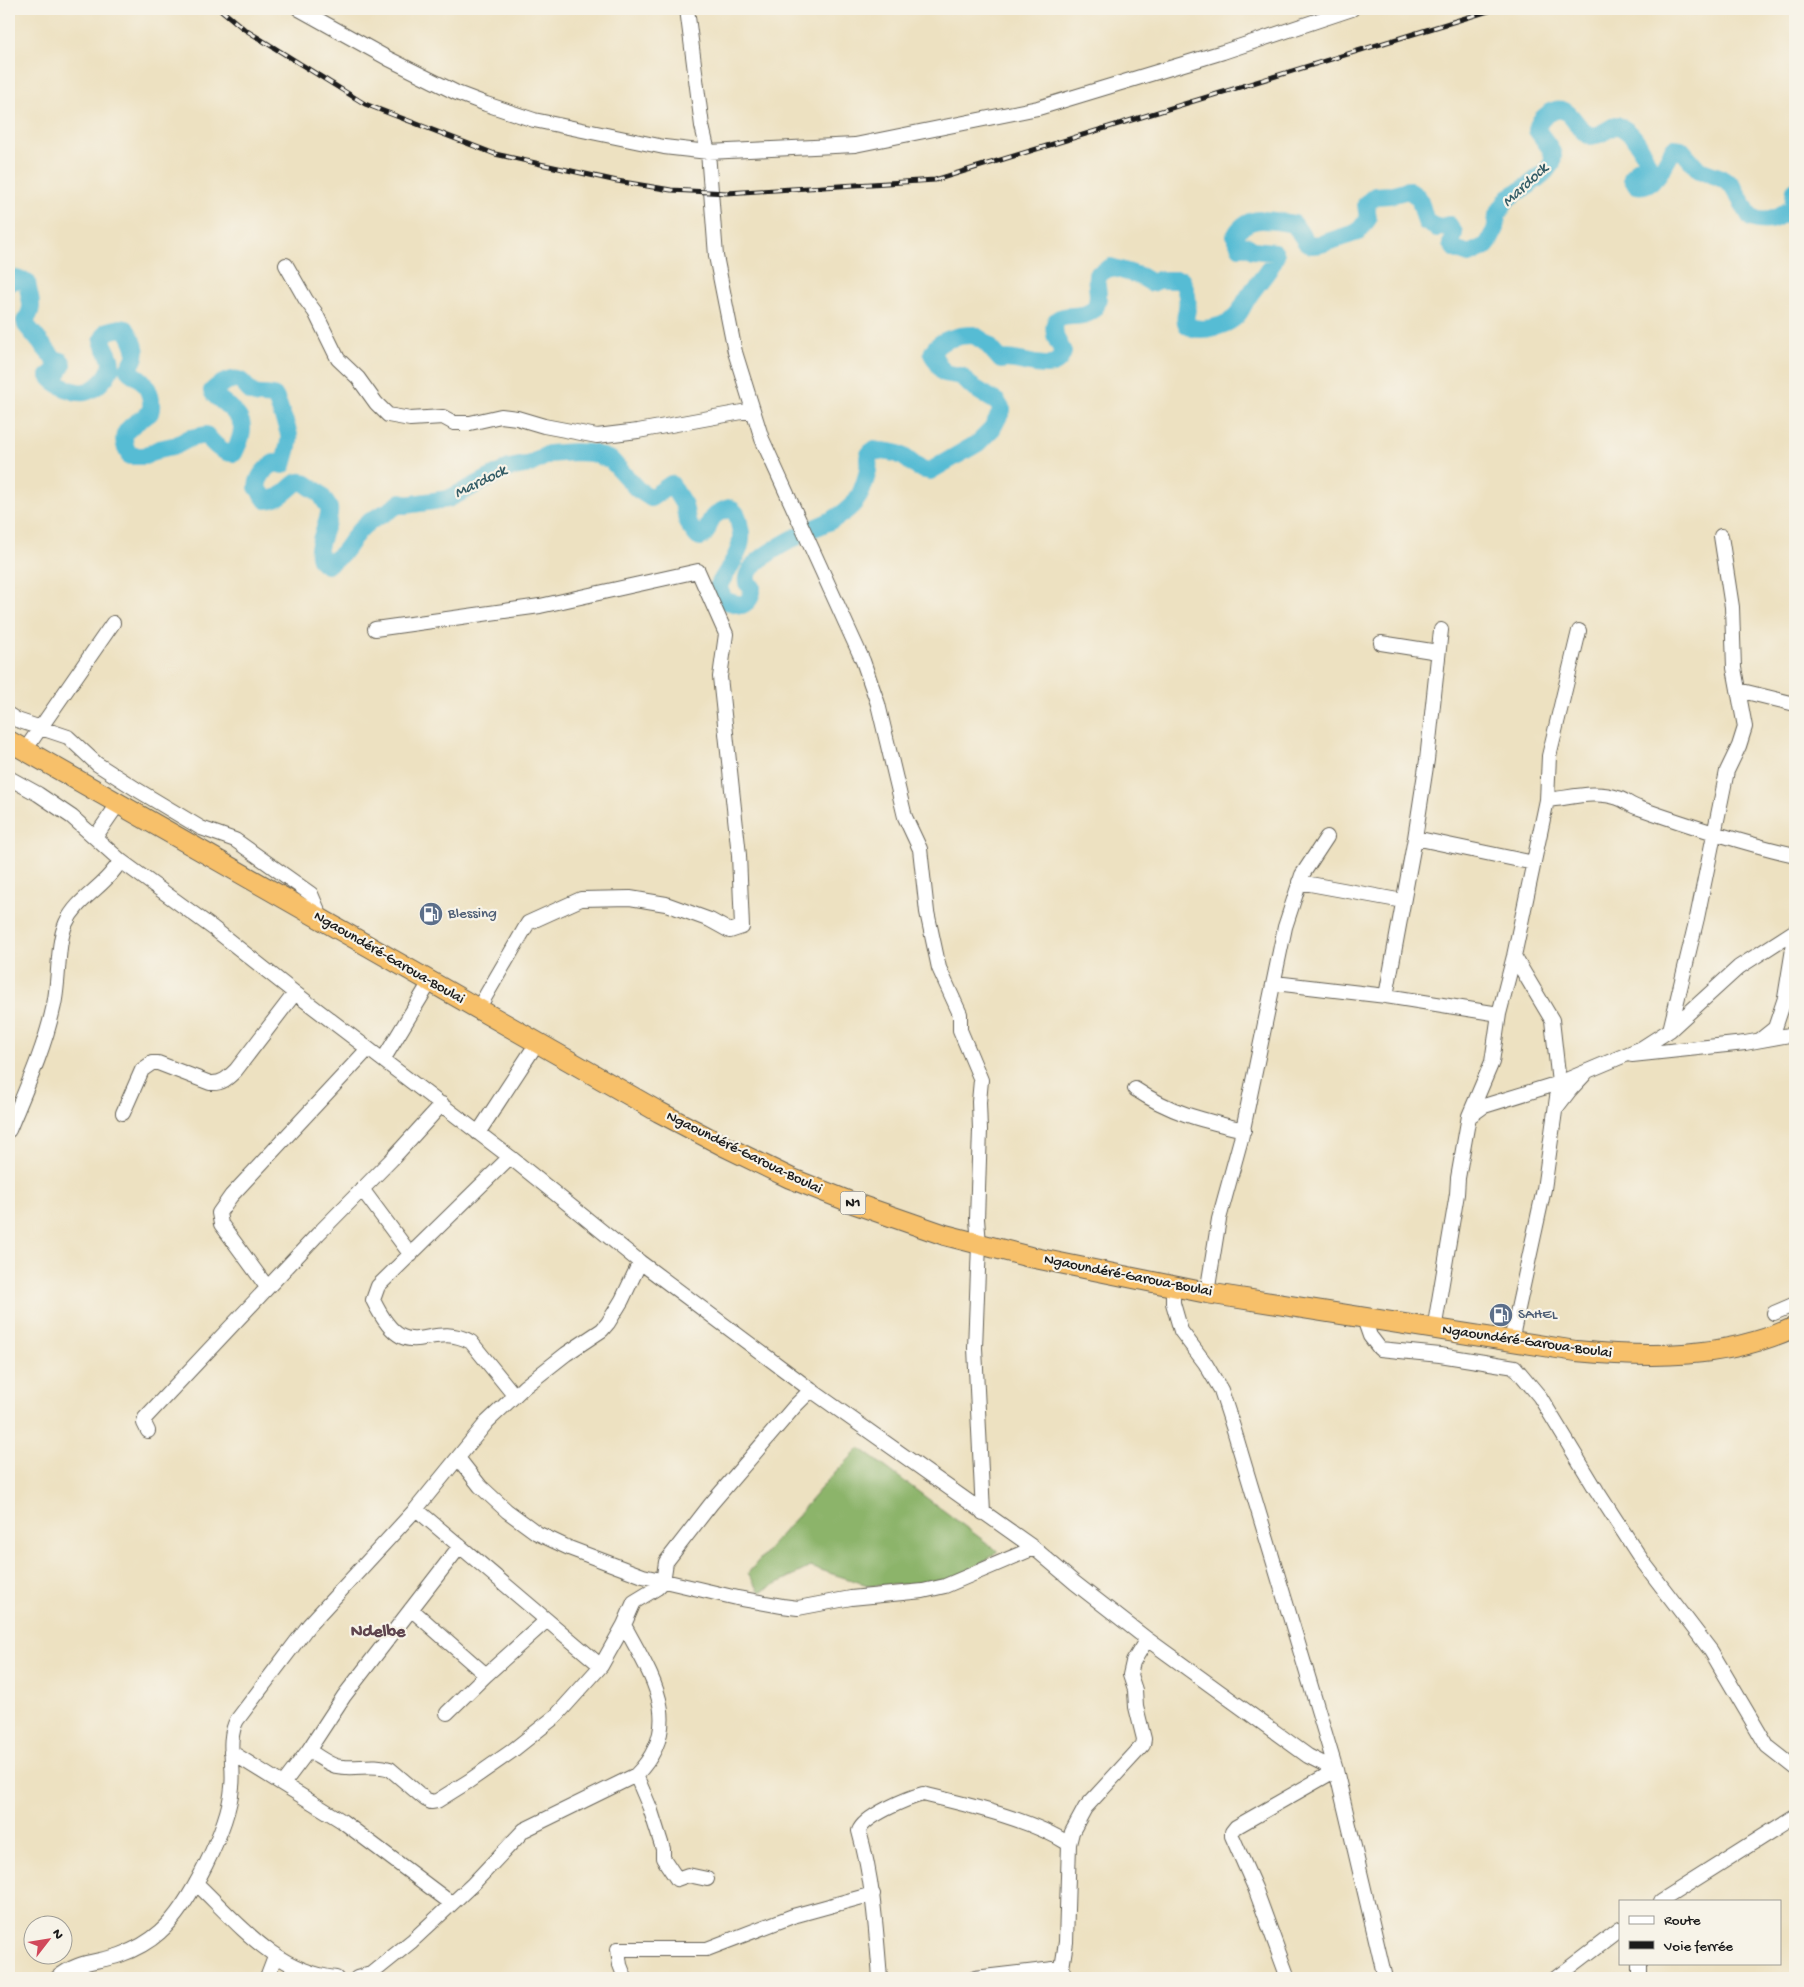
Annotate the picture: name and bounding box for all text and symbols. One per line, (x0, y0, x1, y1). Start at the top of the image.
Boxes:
water label: Mardock (1499, 159, 1554, 212)
water label: Mardock (452, 461, 512, 504)
fuel station icon: Blessing (418, 901, 444, 927)
place label: Blessing (447, 905, 497, 923)
street label: Ngaoundéré-Garoua-Boulai (310, 907, 468, 1009)
street label: Ngaoundéré-Garoua-Boulai (663, 1107, 825, 1199)
road number: N1 (840, 1192, 866, 1214)
street label: Ngaoundéré-Garoua-Boulai (1042, 1251, 1214, 1301)
fuel station icon: SAHEL (1488, 1302, 1514, 1328)
place label: SAHEL (1518, 1306, 1558, 1324)
street label: Ngaoundéré-Garoua-Boulai (1441, 1321, 1613, 1363)
district label: Ndelbe (351, 1622, 406, 1643)
legend (1619, 1900, 1782, 1964)
text: Route (1664, 1912, 1701, 1930)
north arrow (22, 1914, 72, 1964)
text: N (47, 1926, 67, 1943)
text: Voie ferrée (1663, 1938, 1733, 1956)

